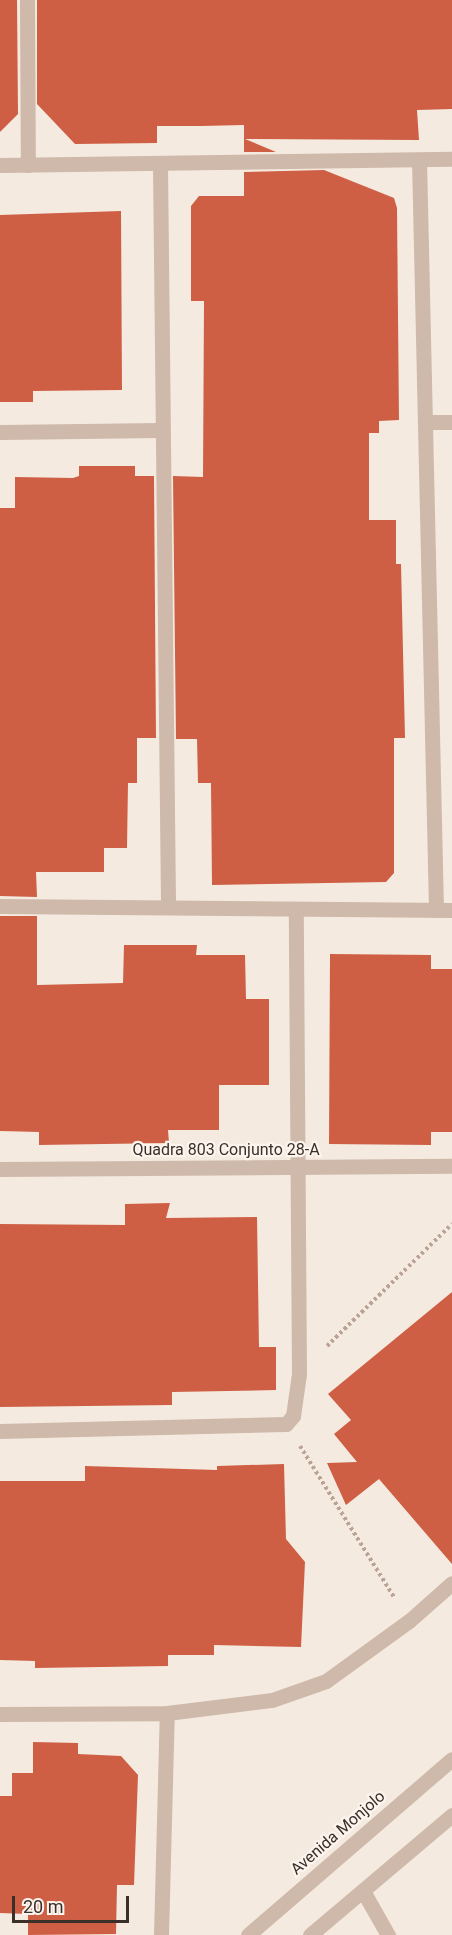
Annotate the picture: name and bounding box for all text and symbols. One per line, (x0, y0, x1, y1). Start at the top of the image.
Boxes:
street label: Quadra 803 Conjunto 28-A (132, 1140, 320, 1160)
street label: Avenida Monjolo (287, 1787, 389, 1879)
scale bar (15, 1884, 132, 1922)
text: 20 m (23, 1896, 63, 1917)

